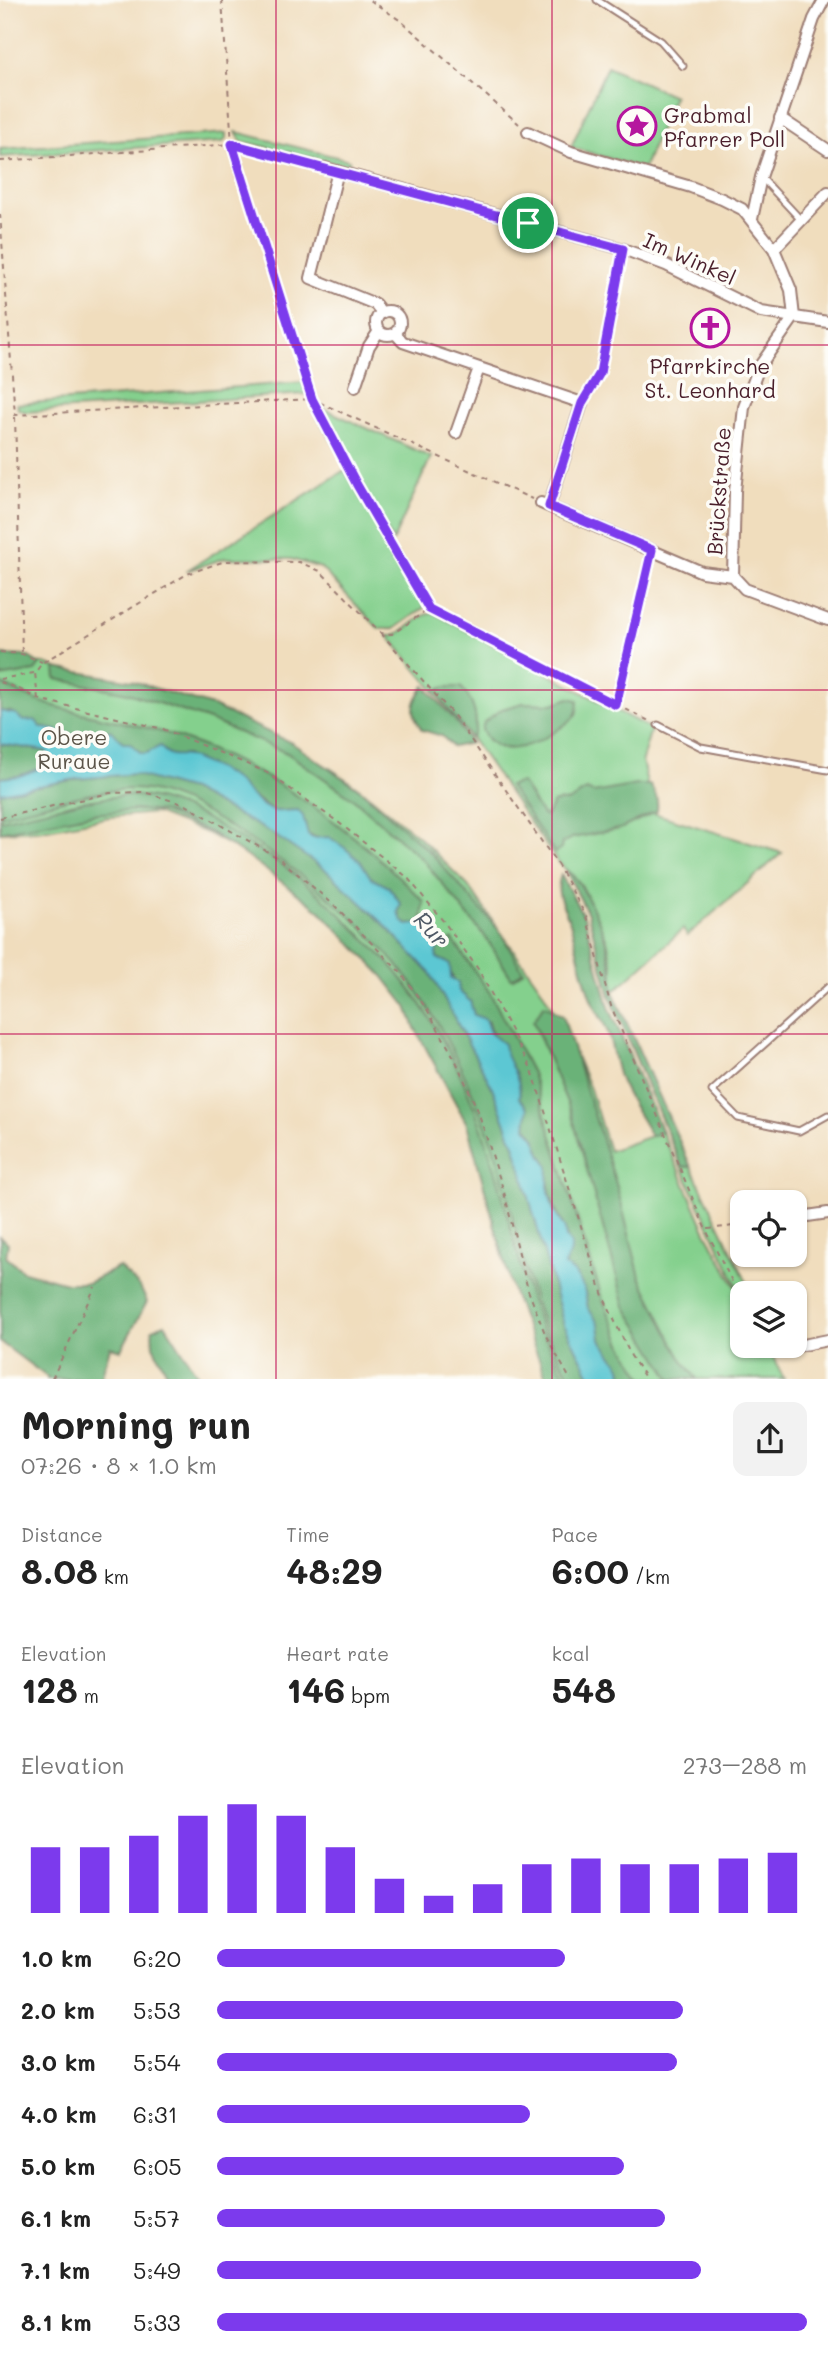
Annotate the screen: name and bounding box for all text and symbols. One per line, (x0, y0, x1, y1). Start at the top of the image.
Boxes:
place label: Grabmal Pfarrer Poll (664, 101, 785, 152)
place icon: Grabmal Pfarrer Poll (616, 105, 658, 147)
pin (498, 193, 558, 253)
icon: arrive (509, 204, 547, 242)
street label: Im Winkel (639, 226, 741, 290)
church icon: Pfarrkirche St. Leonhard (689, 307, 731, 349)
place label: Pfarrkirche St. Leonhard (645, 352, 775, 403)
street label: Brückstraße (700, 426, 736, 556)
park label: Obere Ruraue (37, 723, 111, 774)
water label: Rur (408, 905, 456, 953)
map controls (730, 1190, 807, 1358)
button: locate (730, 1190, 807, 1267)
button: layers (730, 1281, 807, 1358)
text: Morning run (21, 1399, 251, 1449)
button: share (733, 1402, 807, 1476)
text: 07:26 · 8 × 1.0 km (21, 1450, 217, 1480)
text: Distance (21, 1522, 103, 1547)
text: Time (286, 1522, 330, 1547)
text: Pace (552, 1522, 598, 1547)
text: 8.08 (21, 1547, 98, 1593)
text: 48:29 (286, 1547, 382, 1593)
text: 6:00 (552, 1547, 629, 1593)
text: km (98, 1564, 129, 1589)
text: /km (629, 1564, 670, 1589)
text: Elevation (21, 1641, 106, 1666)
text: Heart rate (286, 1641, 389, 1666)
text: kcal (552, 1641, 590, 1666)
text: 128 (21, 1666, 78, 1712)
text: 146 (286, 1666, 345, 1712)
text: 548 (552, 1666, 616, 1712)
text: m (78, 1683, 99, 1708)
text: bpm (345, 1683, 390, 1708)
text: Elevation (21, 1750, 124, 1780)
text: 273–288 m (683, 1750, 807, 1780)
text: 1.0 km (21, 1943, 92, 1973)
text: 6:20 (133, 1943, 181, 1973)
text: 2.0 km (21, 1995, 95, 2025)
text: 5:53 (133, 1995, 180, 2025)
text: 3.0 km (21, 2047, 96, 2077)
text: 5:54 (133, 2047, 180, 2077)
text: 4.0 km (21, 2099, 96, 2129)
text: 6:31 (133, 2099, 178, 2129)
text: 5.0 km (21, 2151, 95, 2181)
text: 6:05 (133, 2151, 182, 2181)
text: 6.1 km (21, 2203, 91, 2233)
text: 5:57 (133, 2203, 180, 2233)
text: 7.1 km (21, 2255, 90, 2285)
text: 5:49 (133, 2255, 181, 2285)
text: 8.1 km (21, 2307, 91, 2337)
text: 5:33 (133, 2307, 181, 2337)

